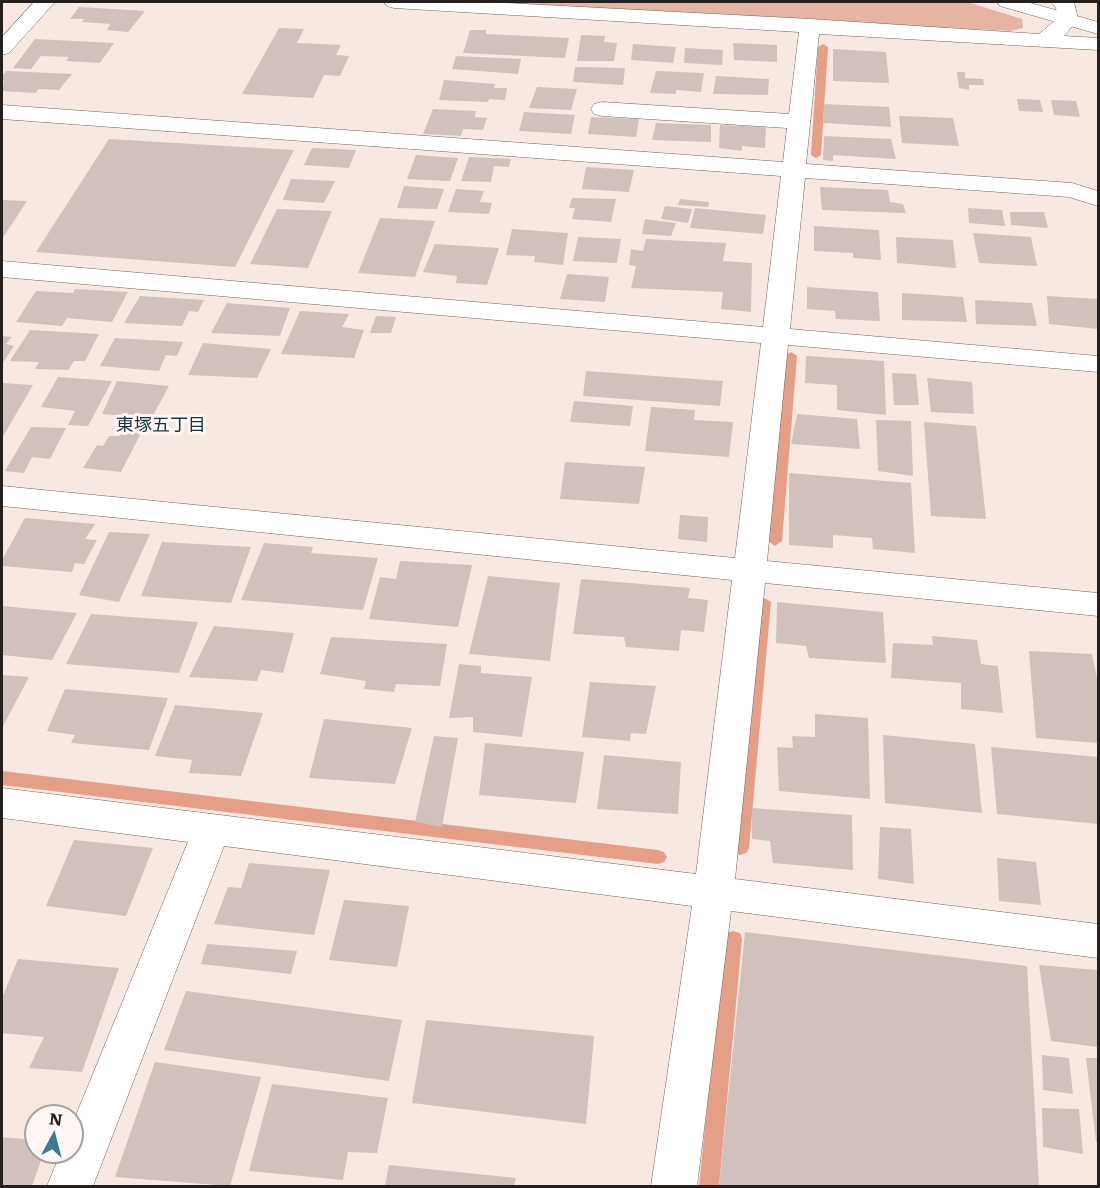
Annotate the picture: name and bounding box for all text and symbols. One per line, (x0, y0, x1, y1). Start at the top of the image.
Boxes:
district label: 東塚五丁目 (116, 415, 206, 437)
north arrow (24, 1104, 84, 1164)
text: N (48, 1105, 64, 1131)

